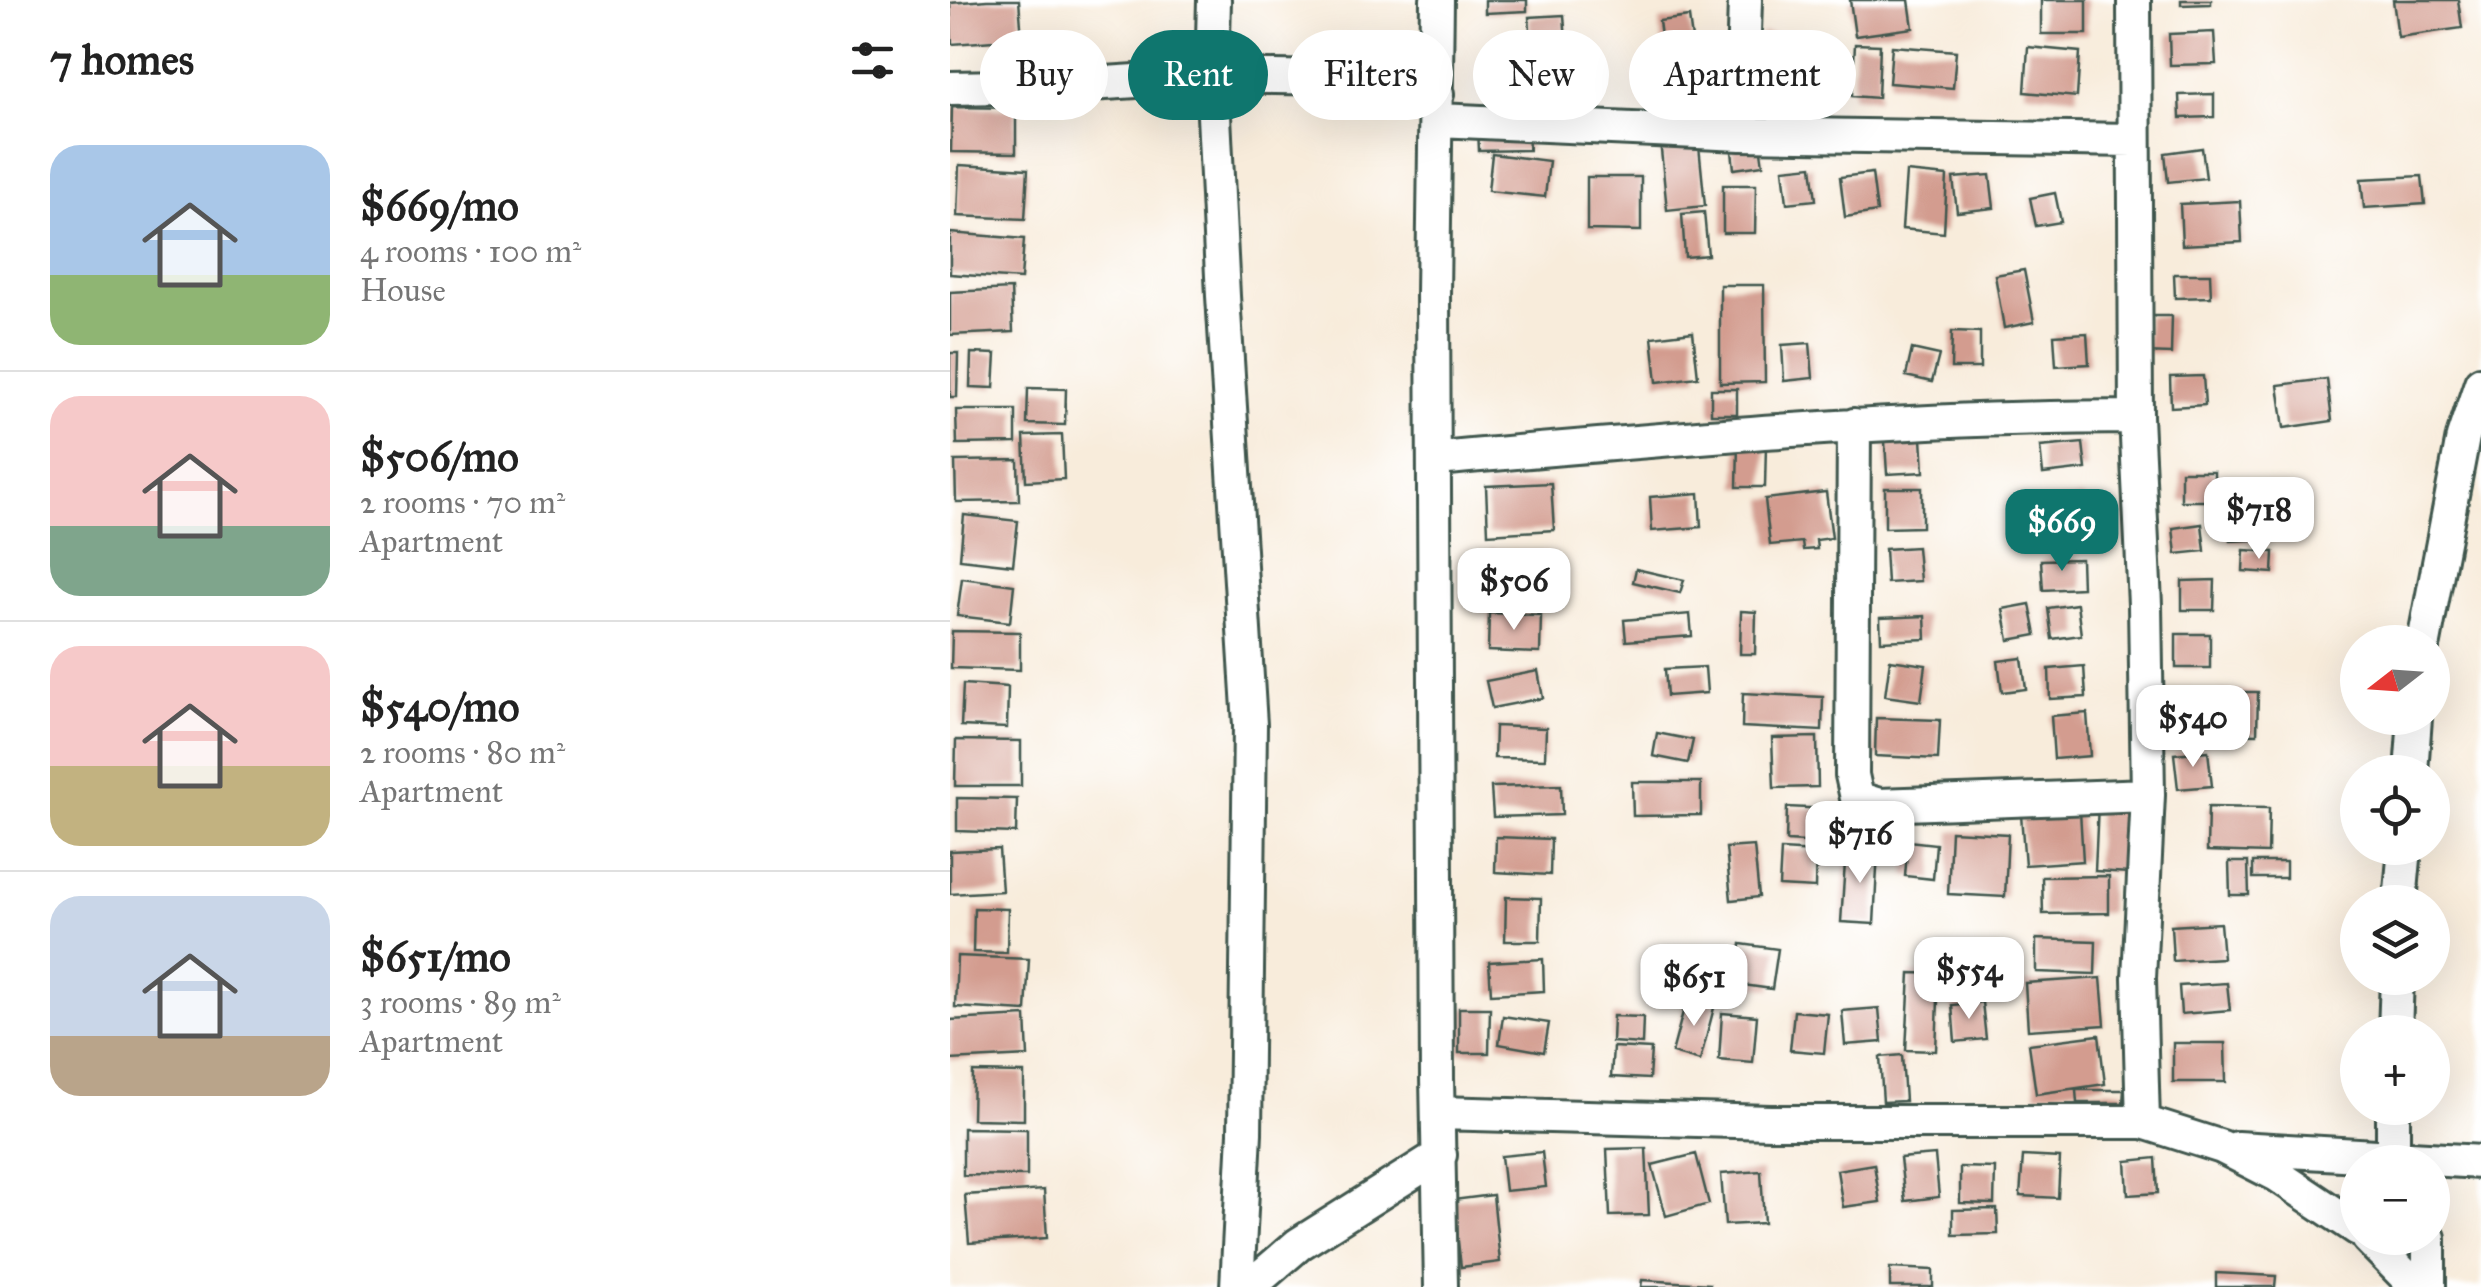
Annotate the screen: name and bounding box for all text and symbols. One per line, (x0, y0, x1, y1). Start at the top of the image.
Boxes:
chip: Buy (980, 30, 1108, 120)
chip: Rent (1128, 30, 1268, 120)
chip: Filters (1288, 30, 1453, 120)
chip: New (1473, 30, 1609, 120)
chip: Apartment (1629, 30, 1856, 120)
icon: filters (845, 33, 900, 88)
text: 7 homes (50, 34, 194, 86)
text: $669/mo (360, 180, 519, 232)
icon: home (130, 185, 250, 305)
text: 4 rooms · 100 m² (360, 232, 581, 271)
text: House (360, 271, 446, 310)
text: $506/mo (360, 431, 519, 483)
icon: home (130, 436, 250, 556)
pin: $718 (2200, 477, 2318, 562)
text: 2 rooms · 70 m² (360, 483, 565, 522)
pin: $669 (2003, 489, 2121, 574)
text: $718 (2226, 490, 2292, 529)
text: $669 (2027, 502, 2097, 541)
text: Apartment (360, 522, 503, 561)
pin: $506 (1455, 548, 1573, 633)
text: $506 (1479, 561, 1549, 600)
north arrow (2340, 625, 2450, 735)
map controls (2340, 625, 2450, 1255)
text: $540/mo (360, 681, 519, 733)
pin: $540 (2134, 685, 2252, 770)
icon: home (130, 686, 250, 806)
text: $540 (2158, 698, 2228, 737)
text: 2 rooms · 80 m² (360, 733, 565, 772)
button: locate (2340, 755, 2450, 865)
text: Apartment (360, 772, 503, 811)
pin: $716 (1801, 801, 1919, 886)
text: $716 (1827, 814, 1893, 853)
button: layers (2340, 885, 2450, 995)
text: $651/mo (360, 931, 511, 983)
icon: home (130, 936, 250, 1056)
pin: $554 (1910, 937, 2028, 1022)
pin: $651 (1635, 944, 1753, 1029)
text: $554 (1936, 950, 2002, 989)
text: $651 (1662, 957, 1726, 996)
text: 3 rooms · 89 m² (360, 983, 561, 1022)
button: + (2340, 1015, 2450, 1125)
text: Apartment (360, 1022, 503, 1061)
button: − (2340, 1145, 2450, 1255)

